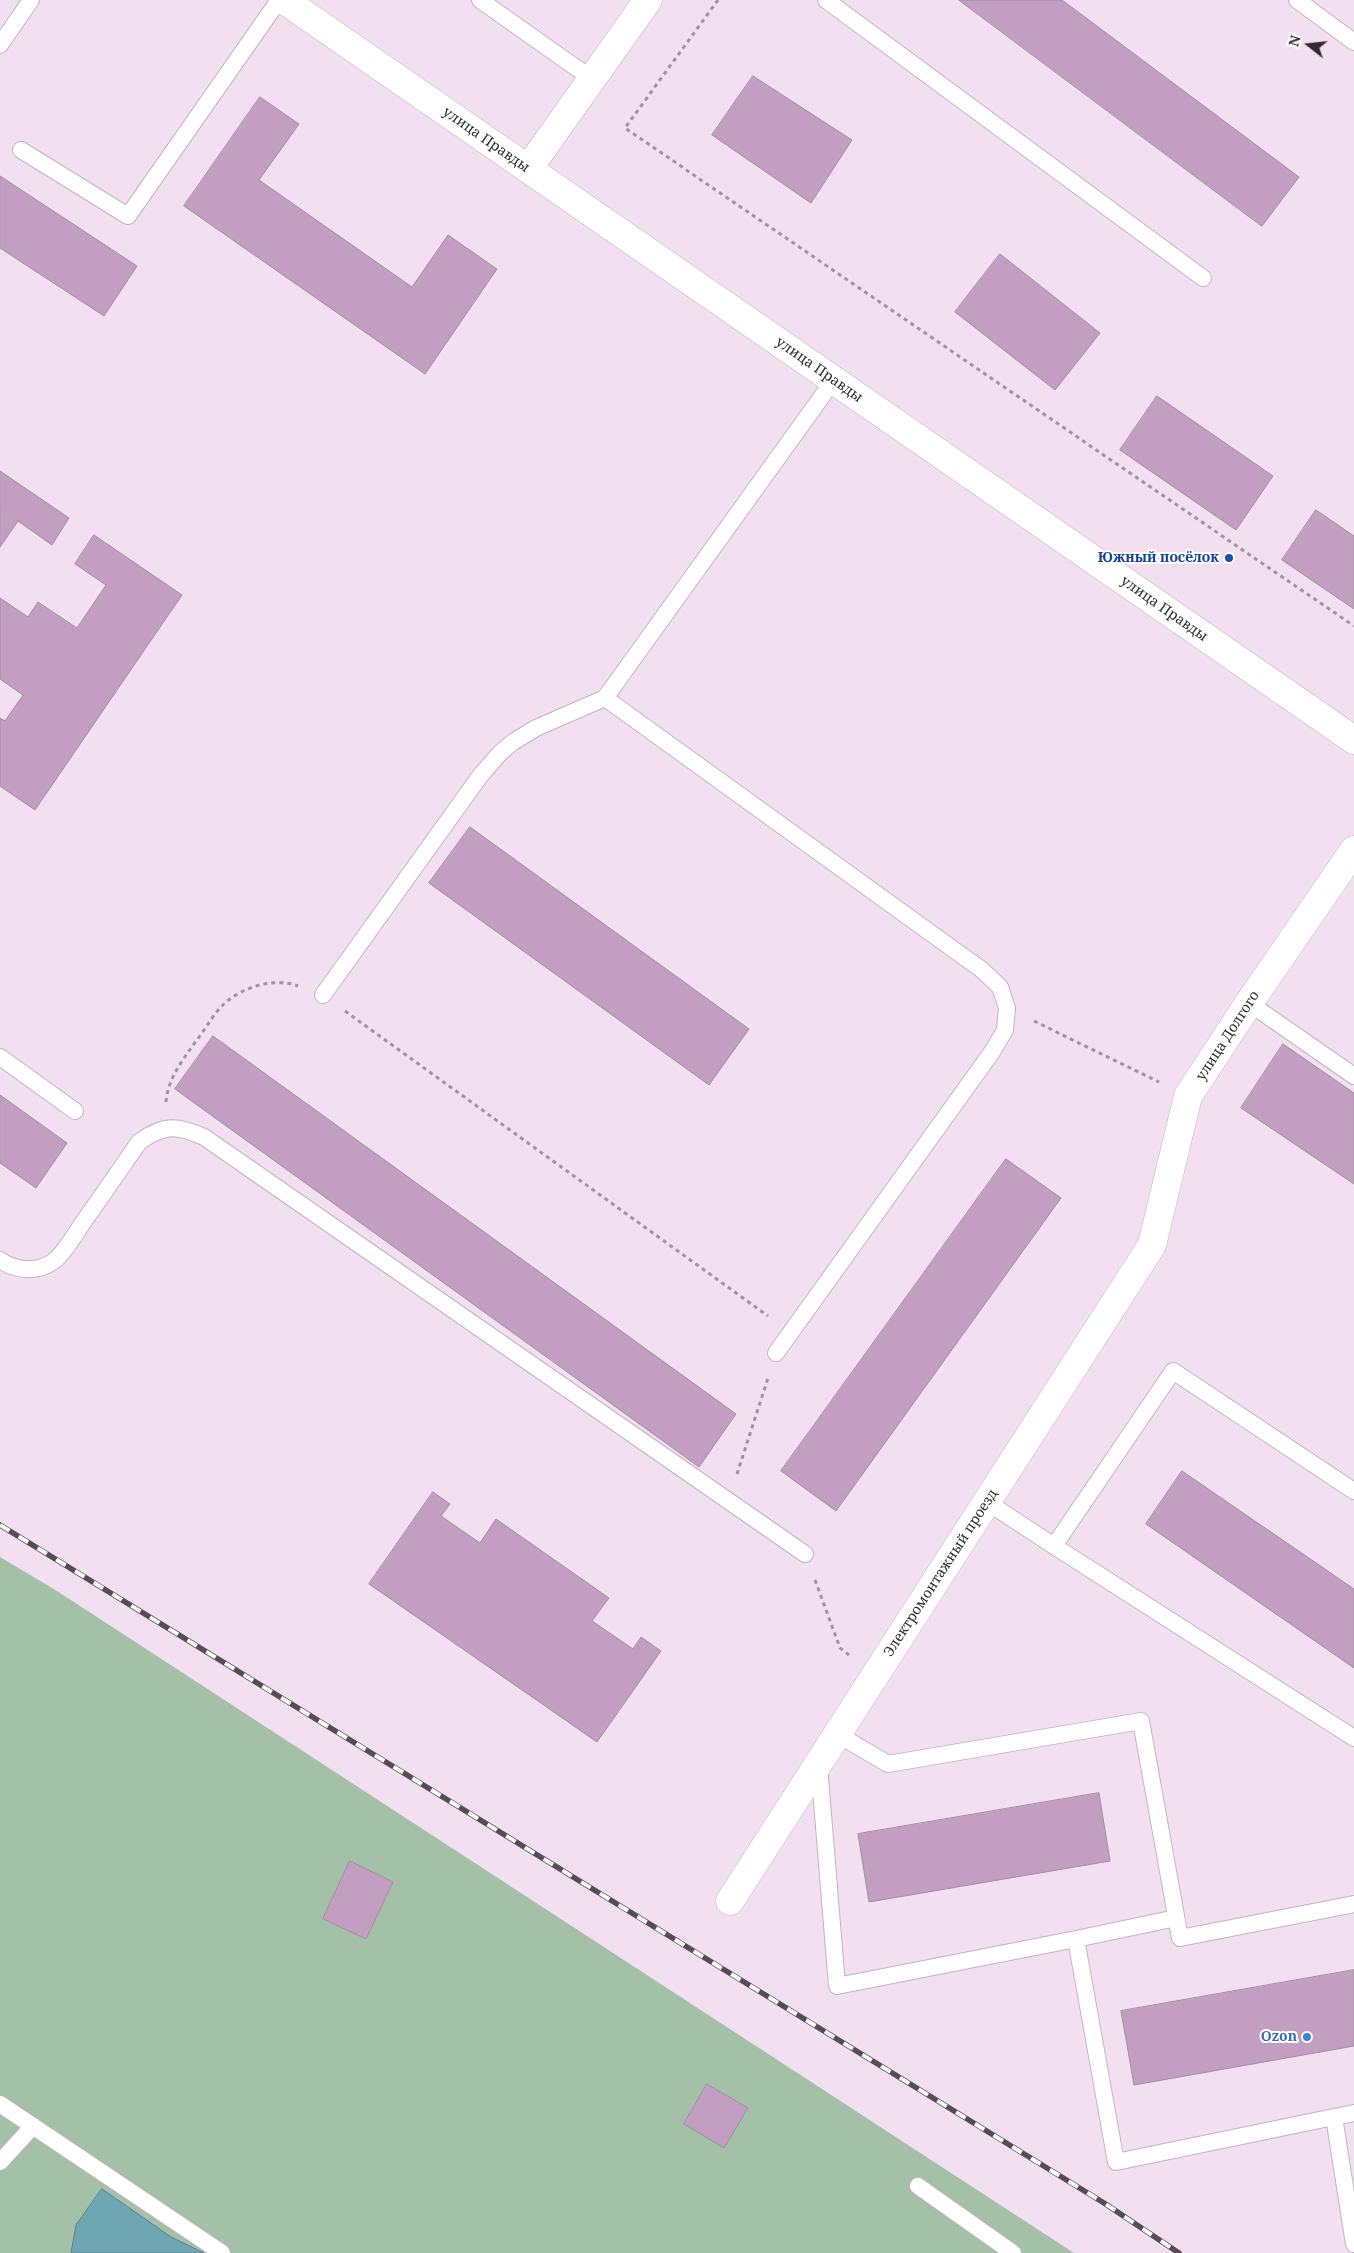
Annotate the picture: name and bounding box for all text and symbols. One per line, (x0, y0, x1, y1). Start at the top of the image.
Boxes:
north arrow (1284, 20, 1334, 70)
text: N (1283, 33, 1305, 49)
street label: улица Правды (439, 104, 533, 176)
street label: улица Правды (772, 334, 866, 406)
place label: Южный посёлок (1098, 550, 1219, 566)
marker: Южный посёлок (1223, 552, 1235, 564)
street label: улица Правды (1117, 573, 1211, 645)
street label: улица Долгого (1193, 988, 1263, 1084)
street label: Электромонтажный проезд (881, 1486, 1001, 1660)
place label: Ozon (1261, 2029, 1297, 2045)
marker: Ozon (1301, 2031, 1313, 2043)

